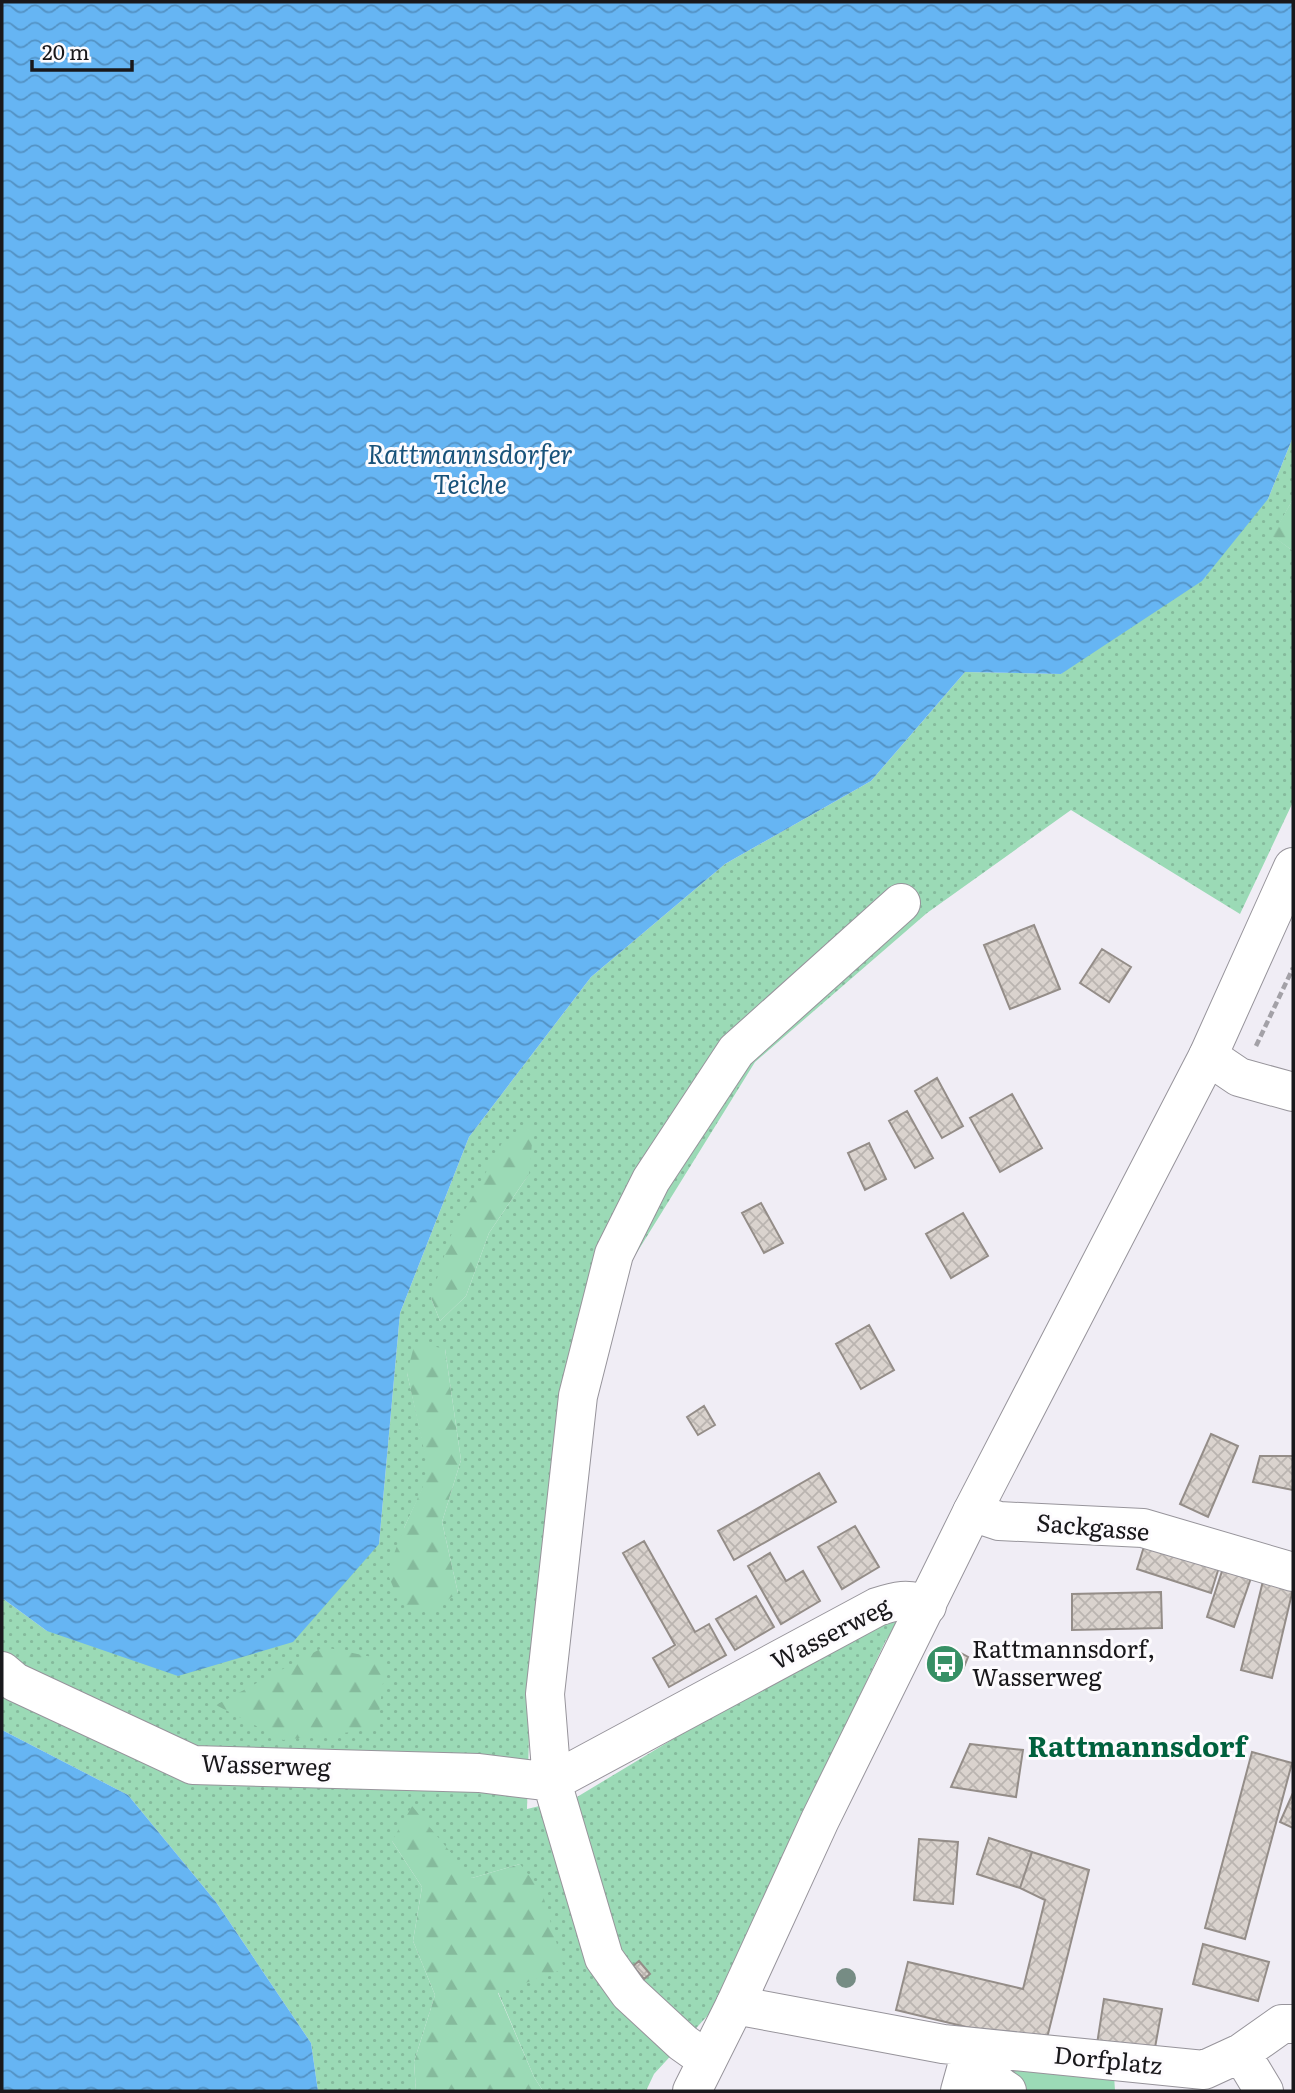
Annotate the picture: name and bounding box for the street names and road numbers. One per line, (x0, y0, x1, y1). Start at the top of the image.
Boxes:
street label: Sackgasse (1035, 1503, 1151, 1548)
street label: Wasserweg (764, 1586, 896, 1677)
street label: Wasserweg (201, 1744, 332, 1783)
street label: Dorfplatz (1052, 2035, 1165, 2082)

